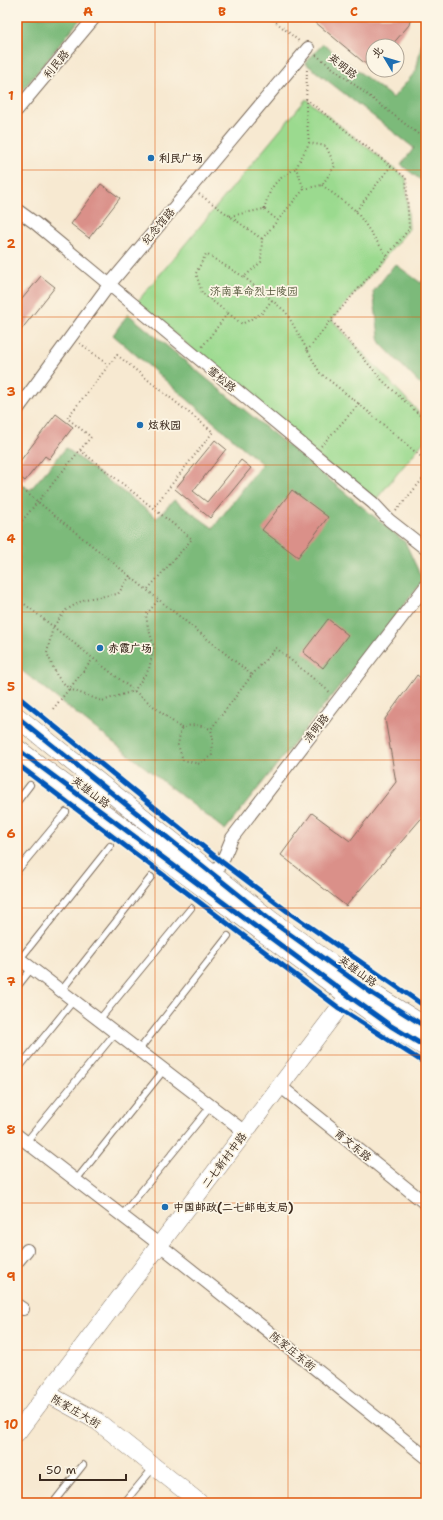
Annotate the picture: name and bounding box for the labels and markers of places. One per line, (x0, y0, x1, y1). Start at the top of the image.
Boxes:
place label: 利民广场 (159, 151, 203, 166)
marker: 利民广场 (146, 153, 156, 163)
place label: 炫秋园 (148, 418, 181, 433)
marker: 炫秋园 (135, 420, 145, 430)
place label: 赤霞广场 (108, 641, 152, 656)
marker: 赤霞广场 (95, 643, 105, 653)
place label: 中国邮政(二七邮电支局) (173, 1200, 294, 1215)
marker: 中国邮政(二七邮电支局) (160, 1202, 170, 1212)

